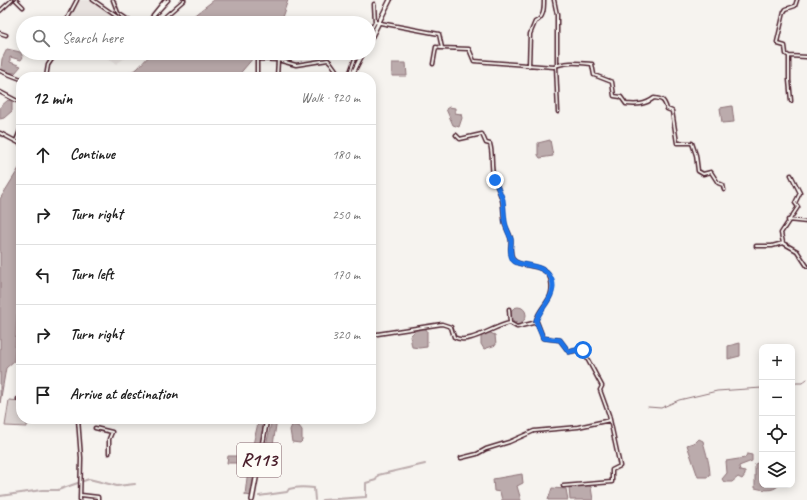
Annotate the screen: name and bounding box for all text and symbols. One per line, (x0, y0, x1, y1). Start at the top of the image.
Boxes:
search box (16, 16, 376, 60)
icon: search (30, 27, 52, 49)
text: Search here (62, 29, 123, 48)
text: 12 min (32, 88, 72, 109)
text: Walk · 920 m (301, 90, 360, 106)
icon: ahead (32, 144, 54, 166)
text: Continue (70, 145, 115, 164)
text: 180 m (332, 147, 360, 163)
route end (486, 171, 504, 189)
icon: right (32, 204, 54, 226)
text: Turn right (70, 205, 123, 224)
text: 250 m (332, 207, 360, 223)
icon: left (32, 264, 54, 286)
text: Turn left (70, 265, 113, 284)
text: 170 m (332, 267, 360, 283)
icon: right (32, 324, 54, 346)
text: Turn right (70, 325, 123, 344)
text: 320 m (332, 327, 360, 343)
route start (574, 341, 592, 359)
map controls (759, 344, 795, 488)
button: + (759, 344, 795, 380)
button: − (759, 380, 795, 416)
icon: arrive (32, 384, 54, 406)
text: Arrive at destination (70, 385, 177, 404)
button: locate (759, 416, 795, 452)
road number: R113 (237, 443, 281, 477)
button: layers (759, 452, 795, 488)

